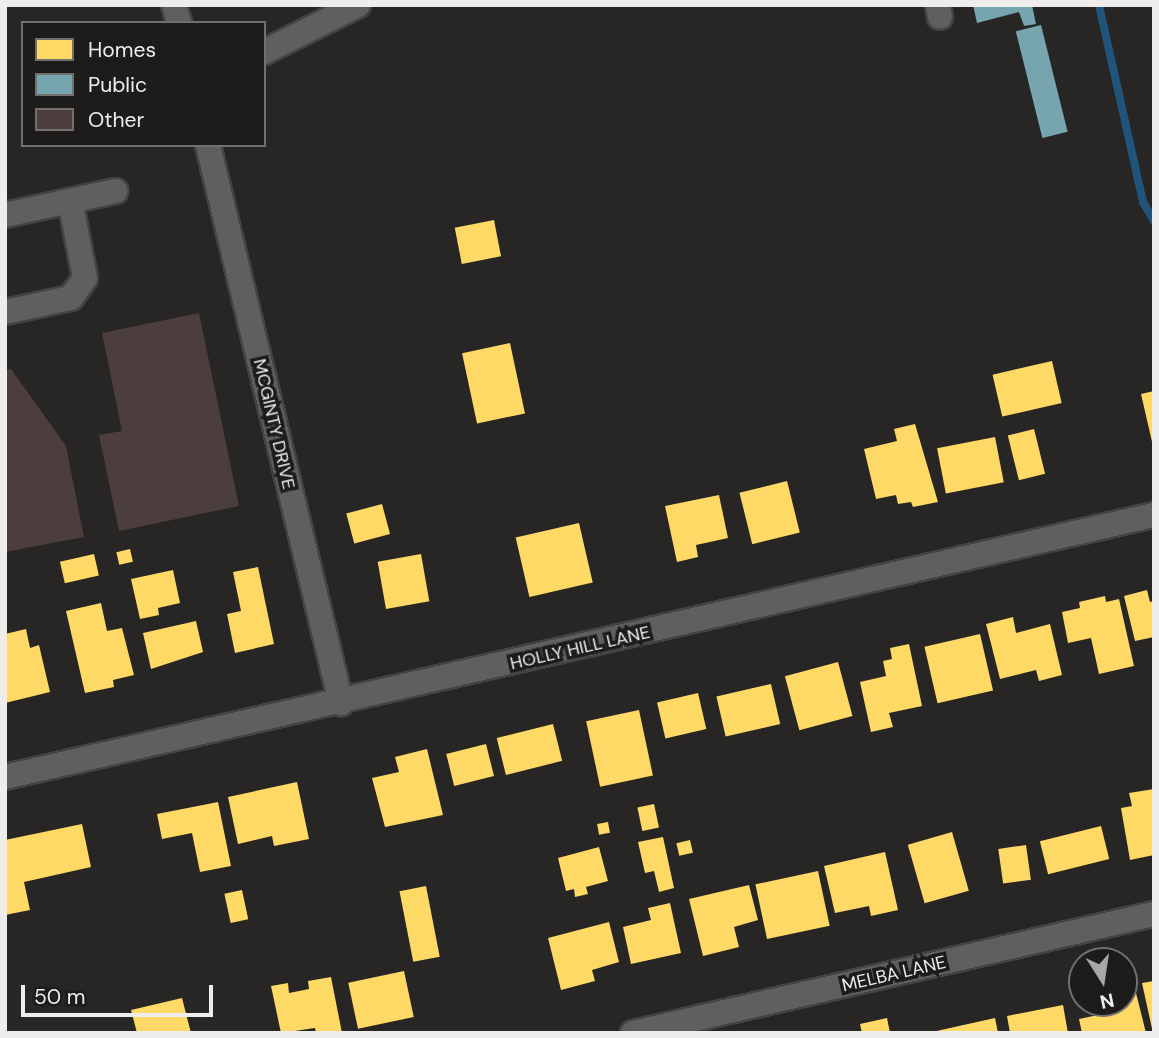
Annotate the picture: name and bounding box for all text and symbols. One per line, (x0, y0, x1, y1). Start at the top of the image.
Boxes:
legend (21, 21, 266, 147)
text: Homes (88, 36, 156, 64)
text: Public (88, 71, 147, 99)
text: Other (88, 106, 144, 134)
street label: MCGINTY DRIVE (248, 357, 300, 491)
street label: HOLLY HILL LANE (508, 621, 652, 675)
north arrow (1068, 947, 1138, 1017)
street label: MELBA LANE (840, 952, 948, 996)
scale bar (24, 972, 217, 1016)
text: 50 m (34, 983, 85, 1011)
text: N (1098, 987, 1116, 1015)

